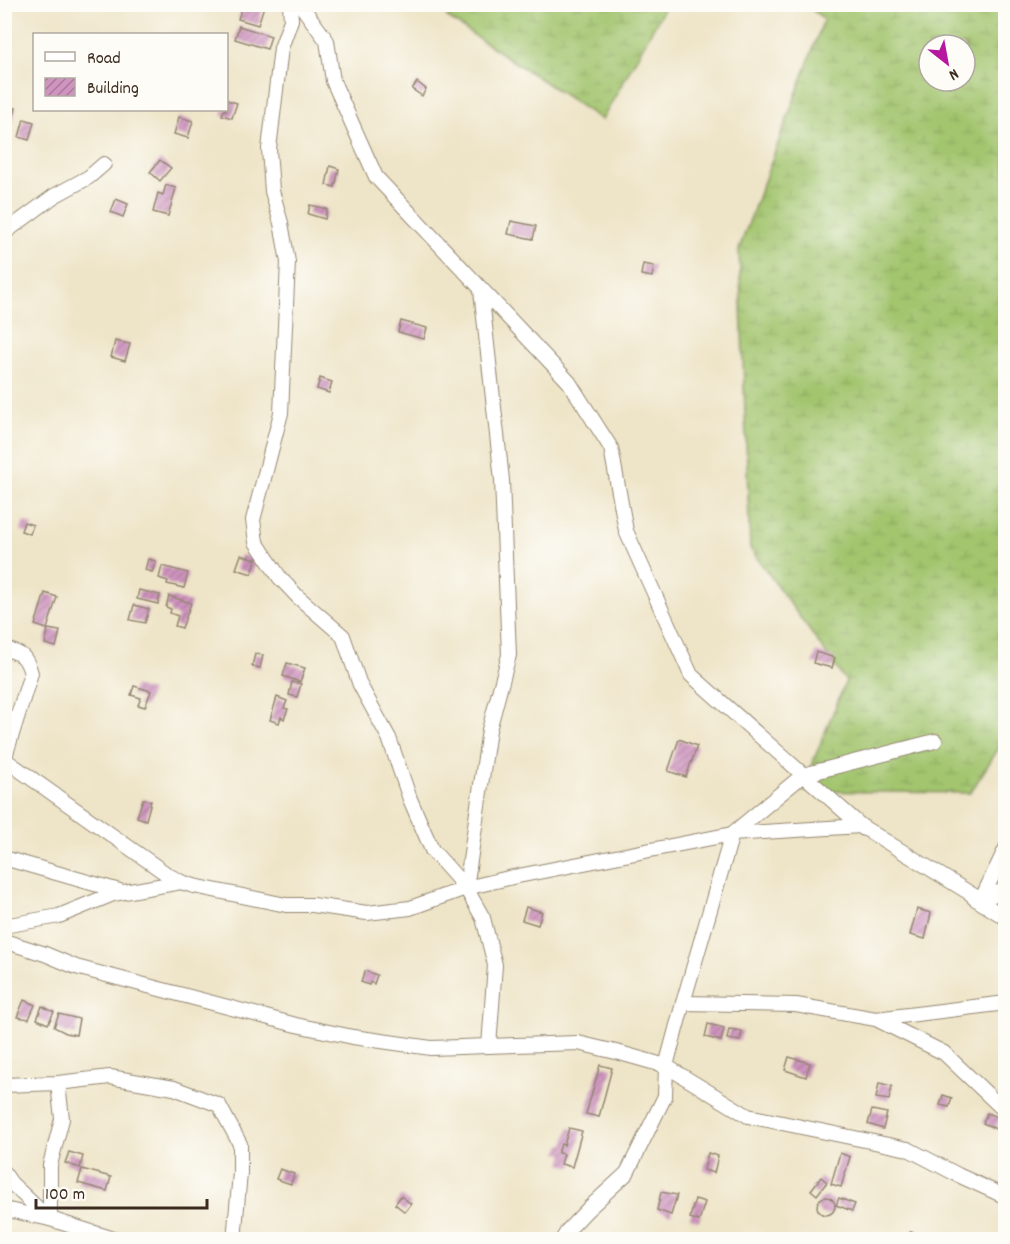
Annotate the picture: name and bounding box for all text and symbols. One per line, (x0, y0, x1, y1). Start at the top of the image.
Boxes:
legend (33, 33, 228, 111)
north arrow (917, 33, 977, 93)
text: Road (87, 47, 121, 72)
text: N (944, 62, 963, 86)
text: Building (87, 77, 139, 102)
scale bar (36, 1172, 207, 1210)
text: 100 m (45, 1183, 85, 1208)

